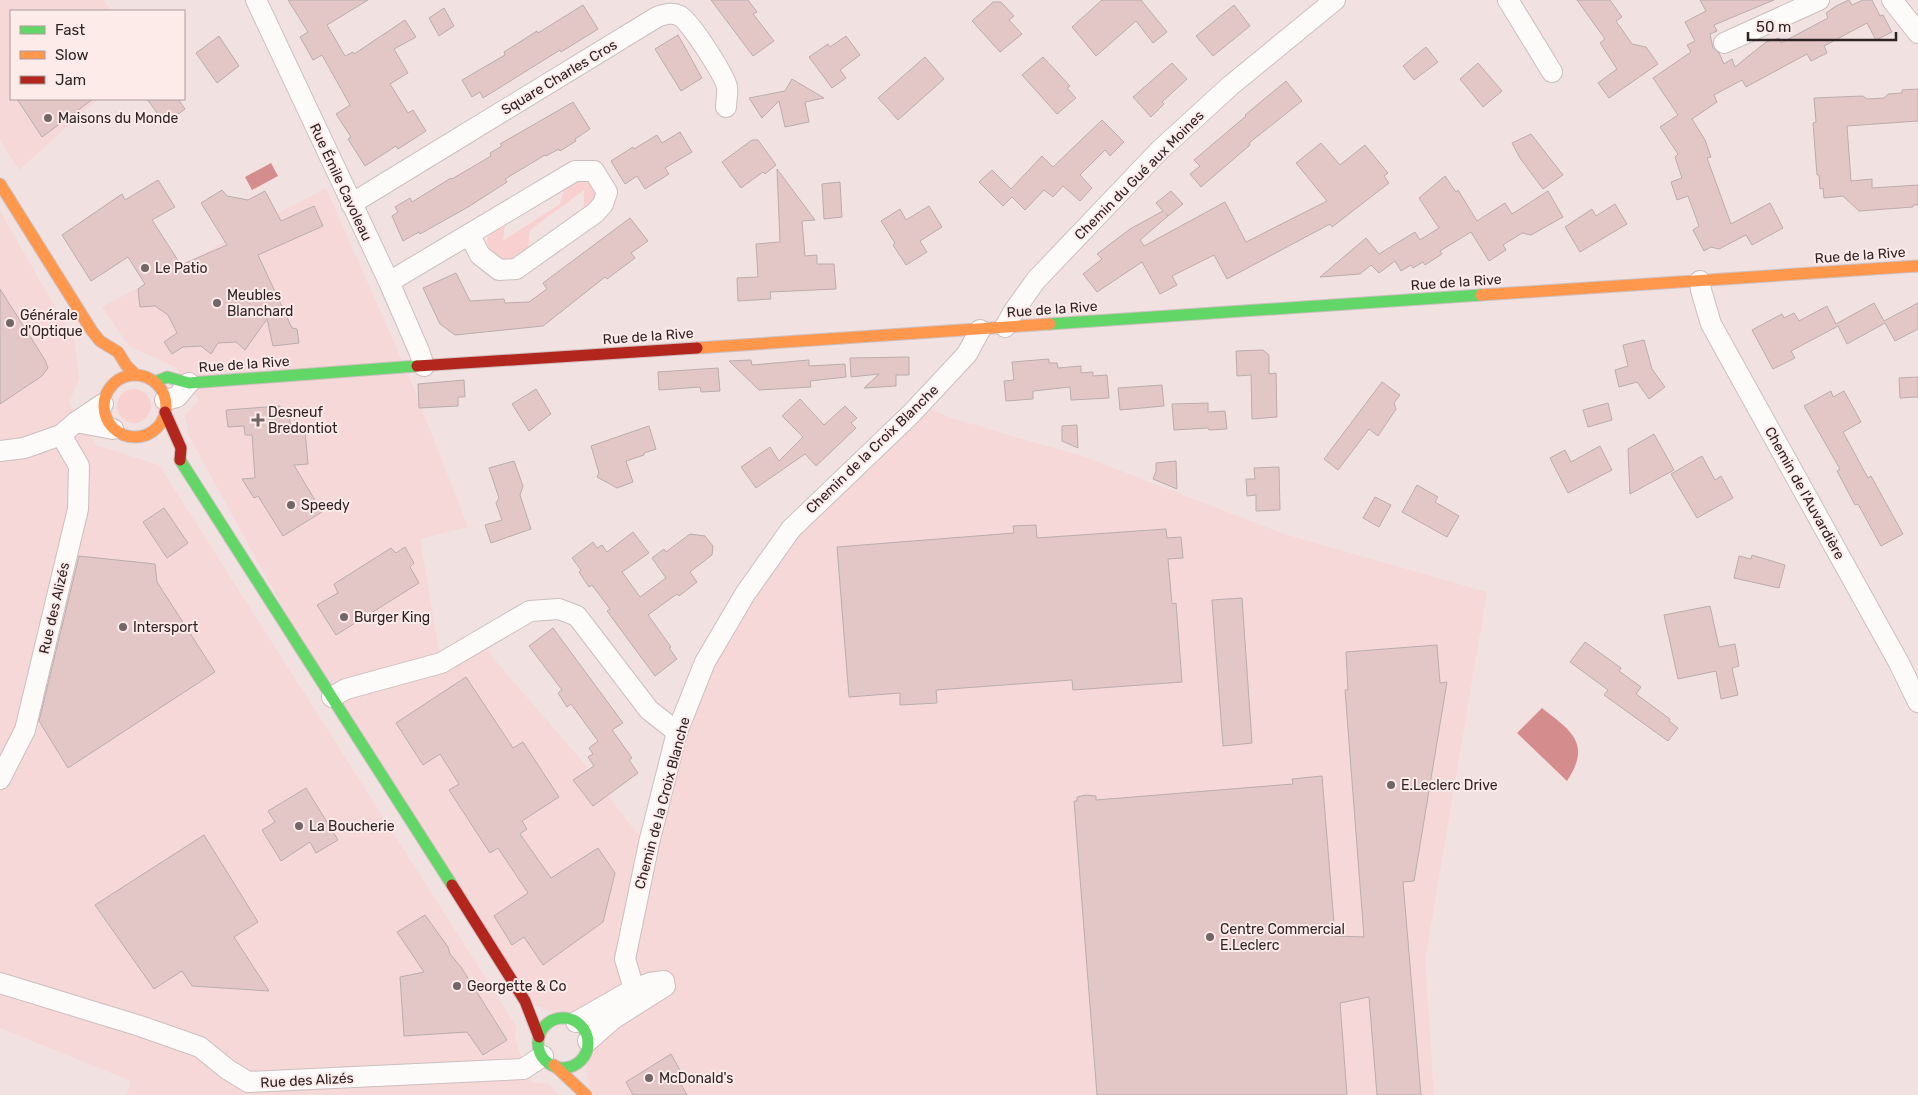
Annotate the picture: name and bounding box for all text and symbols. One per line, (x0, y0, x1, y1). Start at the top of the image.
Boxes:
legend (10, 10, 185, 100)
scale bar (1748, 10, 1896, 42)
text: 50 m (1756, 18, 1791, 36)
text: Fast (55, 21, 85, 39)
street label: Square Charles Cros (498, 36, 620, 119)
text: Slow (55, 46, 88, 64)
text: Jam (55, 71, 86, 89)
street label: Chemin du Gué aux Moines (1071, 107, 1208, 244)
place label: Maisons du Monde (58, 110, 179, 127)
marker: Maisons du Monde (42, 112, 54, 124)
street label: Rue Émile Cavoleau (306, 120, 376, 244)
street label: Rue de la Rive (1814, 244, 1906, 267)
place label: Le Patio (155, 260, 207, 277)
marker: Le Patio (139, 262, 151, 274)
street label: Rue de la Rive (1410, 271, 1502, 294)
place label: Meubles Blanchard (227, 287, 293, 320)
marker: Meubles Blanchard (211, 297, 223, 309)
street label: Rue de la Rive (1006, 298, 1098, 321)
place label: Générale d'Optique (20, 307, 83, 340)
marker: Générale d'Optique (4, 317, 16, 329)
street label: Rue de la Rive (602, 325, 694, 348)
street label: Rue de la Rive (198, 353, 290, 376)
street label: Chemin de la Croix Blanche (803, 381, 942, 517)
place label: Desneuf Bredontiot (268, 404, 338, 437)
marker: Desneuf Bredontiot (252, 414, 264, 426)
street label: Chemin de l'Auvardière (1761, 424, 1848, 563)
place label: Speedy (301, 497, 350, 514)
marker: Speedy (285, 499, 297, 511)
street label: Rue des Alizés (36, 561, 73, 656)
place label: Burger King (354, 609, 430, 626)
marker: Burger King (338, 611, 350, 623)
place label: Intersport (133, 619, 199, 636)
marker: Intersport (117, 621, 129, 633)
street label: Chemin de la Croix Blanche (631, 715, 694, 891)
place label: E.Leclerc Drive (1401, 777, 1498, 794)
marker: E.Leclerc Drive (1385, 779, 1397, 791)
place label: La Boucherie (309, 818, 395, 835)
marker: La Boucherie (293, 820, 305, 832)
place label: Centre Commercial E.Leclerc (1220, 921, 1345, 954)
marker: Centre Commercial E.Leclerc (1204, 931, 1216, 943)
place label: Georgette & Co (467, 978, 566, 995)
marker: Georgette & Co (451, 980, 463, 992)
street label: Rue des Alizés (260, 1070, 354, 1091)
place label: McDonald's (659, 1070, 733, 1087)
marker: McDonald's (643, 1072, 655, 1084)

